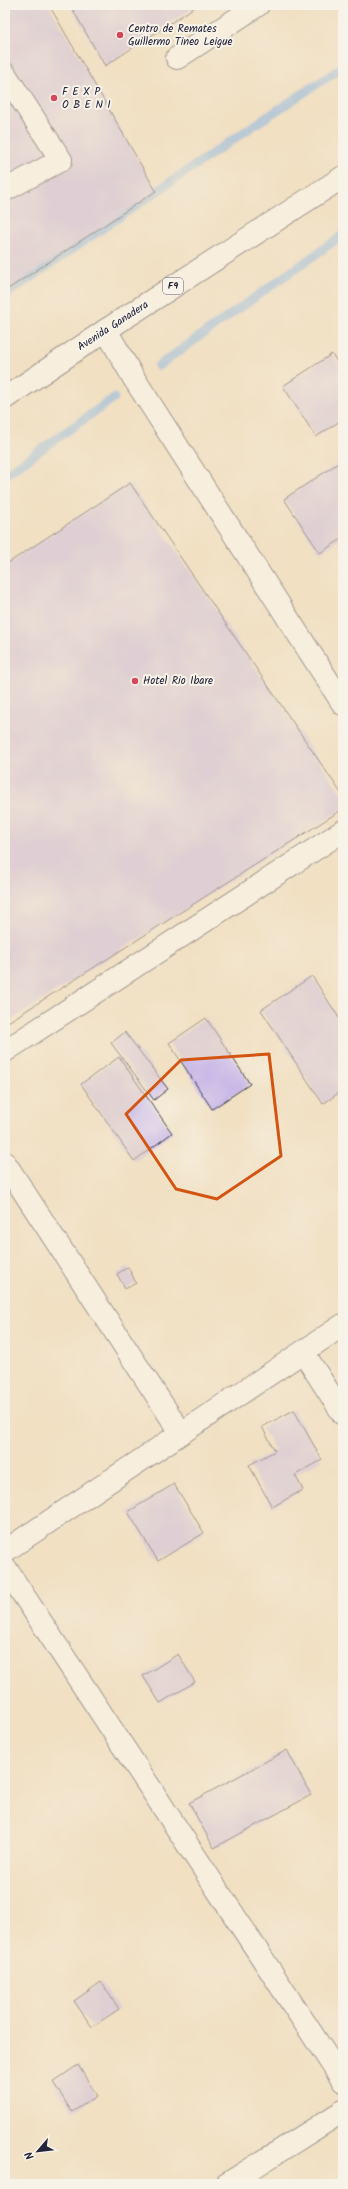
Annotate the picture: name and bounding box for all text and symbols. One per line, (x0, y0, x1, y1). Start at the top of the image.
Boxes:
place label: Centro de Remates Guillermo Tineo Leigue (128, 20, 233, 51)
marker: Centro de Remates Guillermo Tineo Leigue (115, 30, 125, 40)
place label: F E X P O B E N I (62, 83, 111, 114)
marker: F E X P O B E N I (49, 93, 59, 103)
road number: F9 (163, 278, 183, 294)
street label: Avenida Ganadera (74, 296, 152, 356)
place label: Hotel Rio Ibare (143, 672, 213, 690)
marker: Hotel Rio Ibare (130, 676, 140, 686)
north arrow (18, 2131, 58, 2171)
text: N (20, 2148, 40, 2163)

